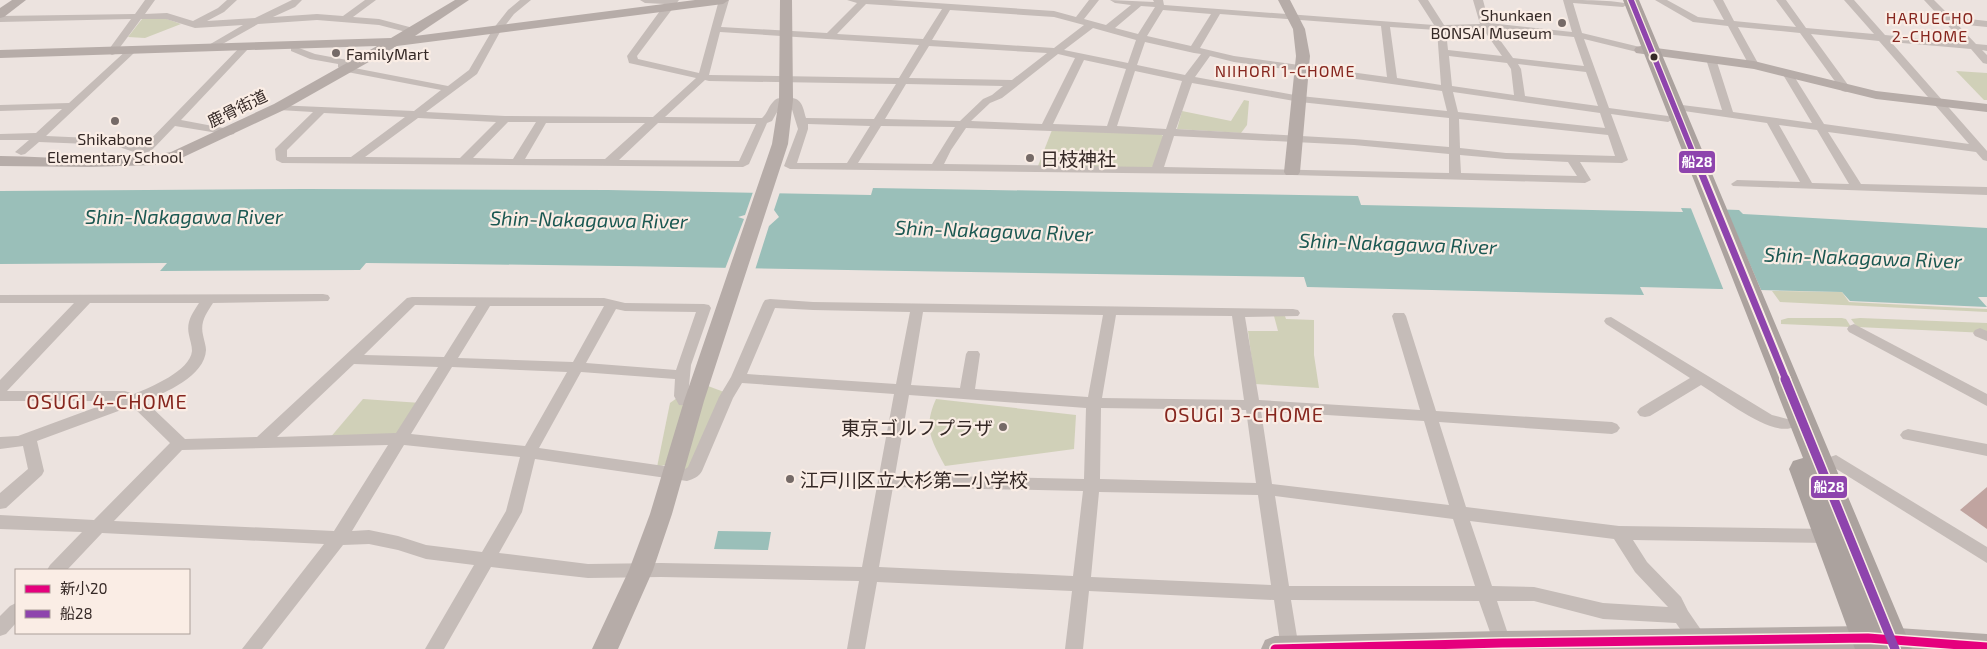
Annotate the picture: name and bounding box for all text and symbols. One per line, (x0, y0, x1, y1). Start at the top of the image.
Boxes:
place label: Shunkaen BONSAI Museum (1430, 5, 1552, 42)
district label: HARUECHO 2-CHOME (1886, 8, 1974, 45)
marker: Shunkaen BONSAI Museum (1556, 17, 1568, 29)
place label: FamilyMart (346, 44, 429, 63)
marker: FamilyMart (330, 47, 342, 59)
unlabelled marker (1649, 52, 1659, 62)
district label: NIIHORI 1-CHOME (1215, 61, 1355, 80)
street label: 鹿骨街道 (204, 85, 270, 131)
marker: Shikabone Elementary School (109, 115, 121, 127)
place label: Shikabone Elementary School (47, 129, 183, 166)
place label: 日枝神社 (1040, 147, 1116, 170)
line badge: 船28 (1678, 150, 1716, 174)
marker: 日枝神社 (1024, 152, 1036, 164)
text: 船28 (1682, 153, 1712, 170)
water label: Shin-Nakagawa River (85, 204, 284, 228)
water label: Shin-Nakagawa River (490, 205, 689, 233)
water label: Shin-Nakagawa River (895, 215, 1094, 245)
water label: Shin-Nakagawa River (1299, 228, 1498, 258)
water label: Shin-Nakagawa River (1764, 242, 1963, 272)
district label: OSUGI 4-CHOME (26, 389, 188, 413)
district label: OSUGI 3-CHOME (1164, 402, 1324, 426)
place label: 東京ゴルフプラザ (841, 416, 993, 439)
marker: 東京ゴルフプラザ (997, 421, 1009, 433)
place label: 江戸川区立大杉第二小学校 (800, 468, 1028, 491)
marker: 江戸川区立大杉第二小学校 (784, 473, 796, 485)
line badge: 船28 (1810, 475, 1848, 499)
text: 船28 (1814, 478, 1844, 495)
legend (15, 569, 190, 634)
text: 新小20 (60, 579, 107, 597)
text: 船28 (60, 604, 93, 622)

